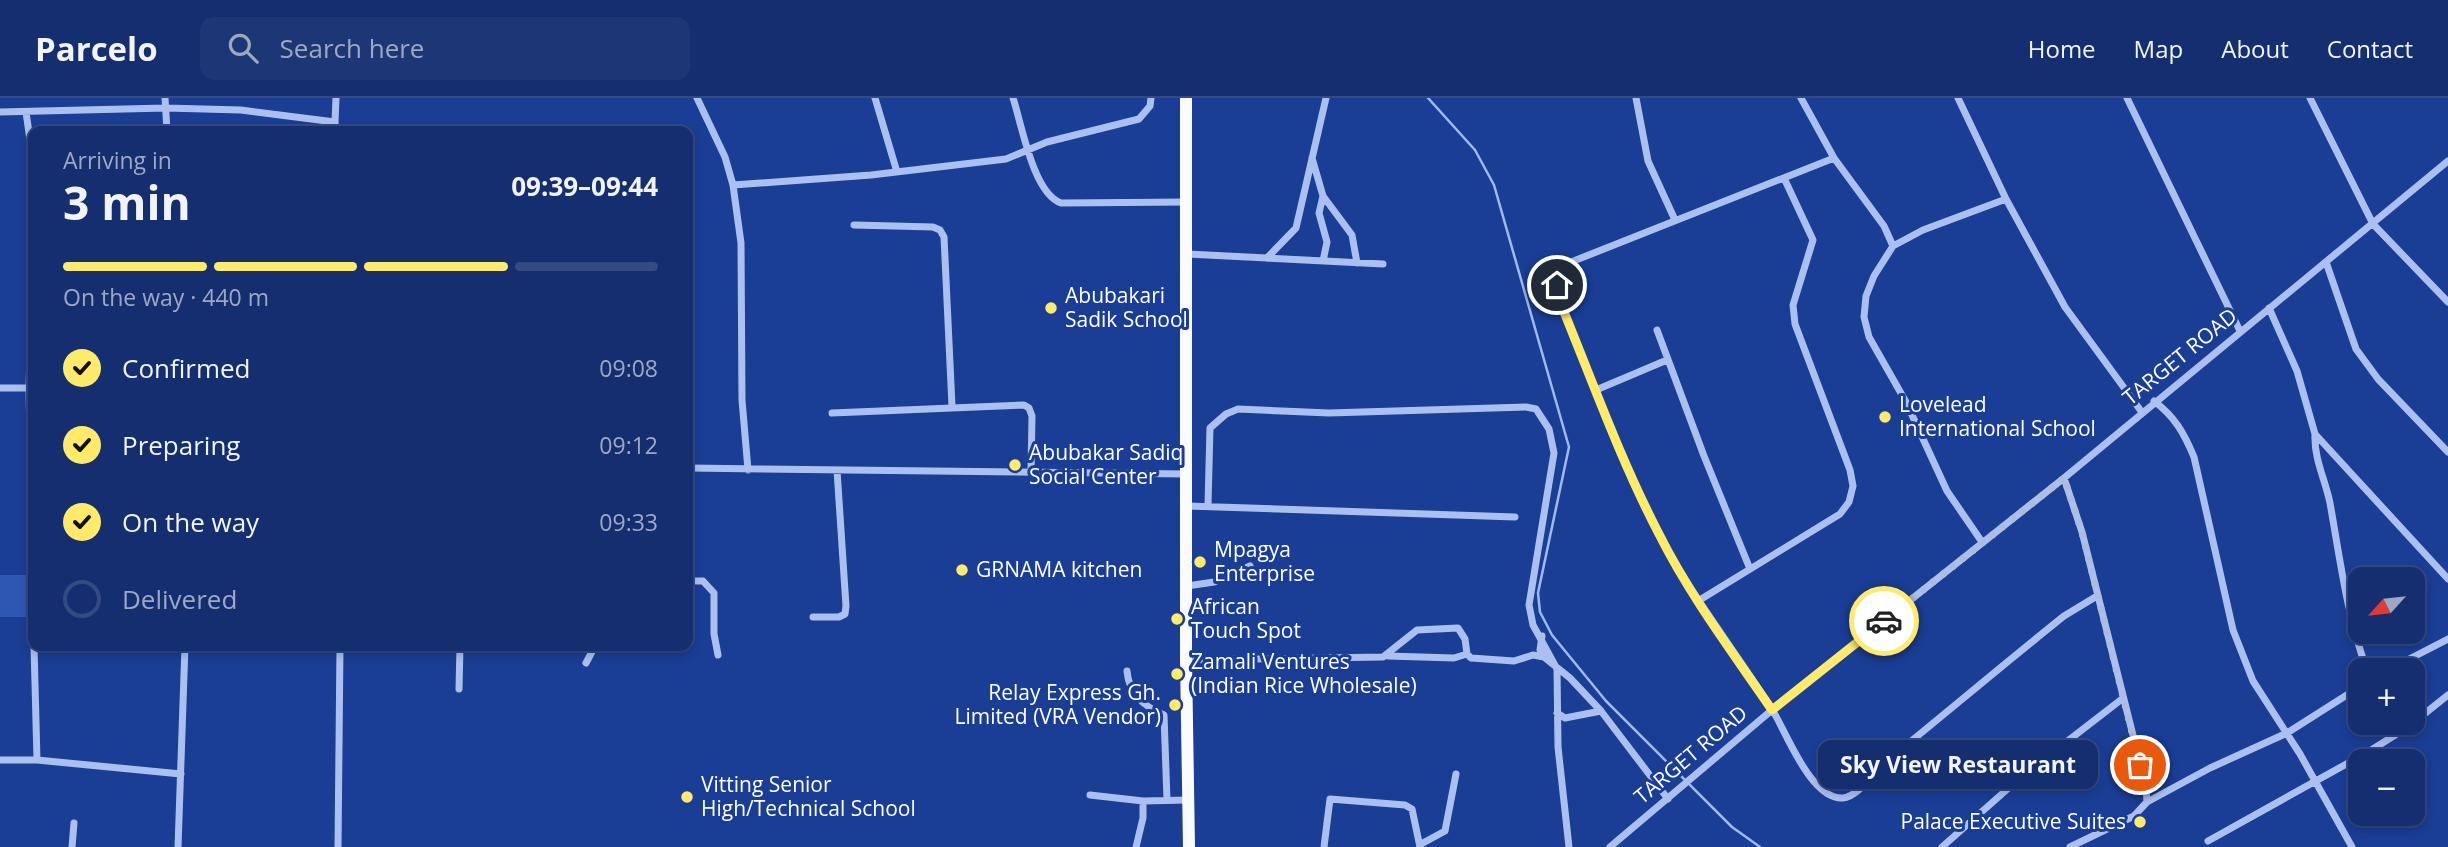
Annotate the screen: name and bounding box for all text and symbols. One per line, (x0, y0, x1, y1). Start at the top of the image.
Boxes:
search box (200, 17, 690, 80)
text: Parcelo (35, 26, 158, 71)
icon: search (224, 29, 262, 67)
text: Search here (280, 30, 424, 66)
text: Home (2028, 32, 2096, 65)
text: Map (2134, 32, 2183, 65)
text: About (2221, 32, 2289, 65)
text: Contact (2327, 32, 2413, 65)
text: Arriving in (63, 144, 172, 176)
text: 09:39–09:44 (511, 168, 658, 204)
text: 3 min (63, 171, 191, 233)
pin (1527, 255, 1587, 315)
icon: home (1538, 266, 1576, 304)
text: On the way · 440 m (63, 281, 269, 313)
place label: Abubakari Sadik School (1065, 281, 1188, 333)
marker: Abubakari Sadik School (1043, 300, 1059, 316)
street label: TARGET ROAD (2116, 301, 2242, 411)
icon: check (63, 349, 101, 387)
text: Confirmed (122, 350, 250, 386)
text: 09:08 (599, 352, 658, 384)
place label: Lovelead International School (1899, 390, 2096, 442)
marker: Lovelead International School (1877, 409, 1893, 425)
icon: check (63, 426, 101, 464)
text: Preparing (122, 427, 240, 463)
text: 09:12 (599, 429, 658, 461)
place label: Abubakar Sadiq Social Center (1029, 438, 1183, 490)
marker: Abubakar Sadiq Social Center (1007, 457, 1023, 473)
icon: check (63, 503, 101, 541)
text: On the way (122, 504, 259, 540)
text: 09:33 (599, 506, 658, 538)
place label: Mpagya Enterprise (1214, 535, 1315, 587)
marker: Mpagya Enterprise (1192, 554, 1208, 570)
place label: GRNAMA kitchen (976, 555, 1142, 583)
marker: GRNAMA kitchen (954, 562, 970, 578)
north arrow (2348, 567, 2426, 644)
map controls (2348, 567, 2425, 826)
text: Delivered (122, 581, 237, 617)
courier (1849, 586, 1919, 656)
place label: African Touch Spot (1191, 592, 1301, 644)
icon: car (1865, 602, 1903, 640)
marker: African Touch Spot (1169, 611, 1185, 627)
place label: Zamali Ventures (Indian Rice Wholesale) (1191, 647, 1417, 699)
button: + (2348, 658, 2425, 735)
marker: Zamali Ventures (Indian Rice Wholesale) (1169, 666, 1185, 682)
place label: Relay Express Gh. Limited (VRA Vendor) (955, 678, 1161, 730)
marker: Relay Express Gh. Limited (VRA Vendor) (1167, 697, 1183, 713)
street label: TARGET ROAD (1628, 699, 1753, 810)
pin (2110, 735, 2170, 795)
callout: Sky View Restaurant (1818, 740, 2098, 790)
icon: bag (2121, 746, 2159, 784)
text: Sky View Restaurant (1840, 748, 2076, 780)
button: − (2348, 749, 2425, 826)
place label: Vitting Senior High/Technical School (701, 770, 916, 822)
marker: Vitting Senior High/Technical School (679, 789, 695, 805)
place label: Palace Executive Suites (1901, 807, 2126, 835)
marker: Palace Executive Suites (2132, 814, 2148, 830)

